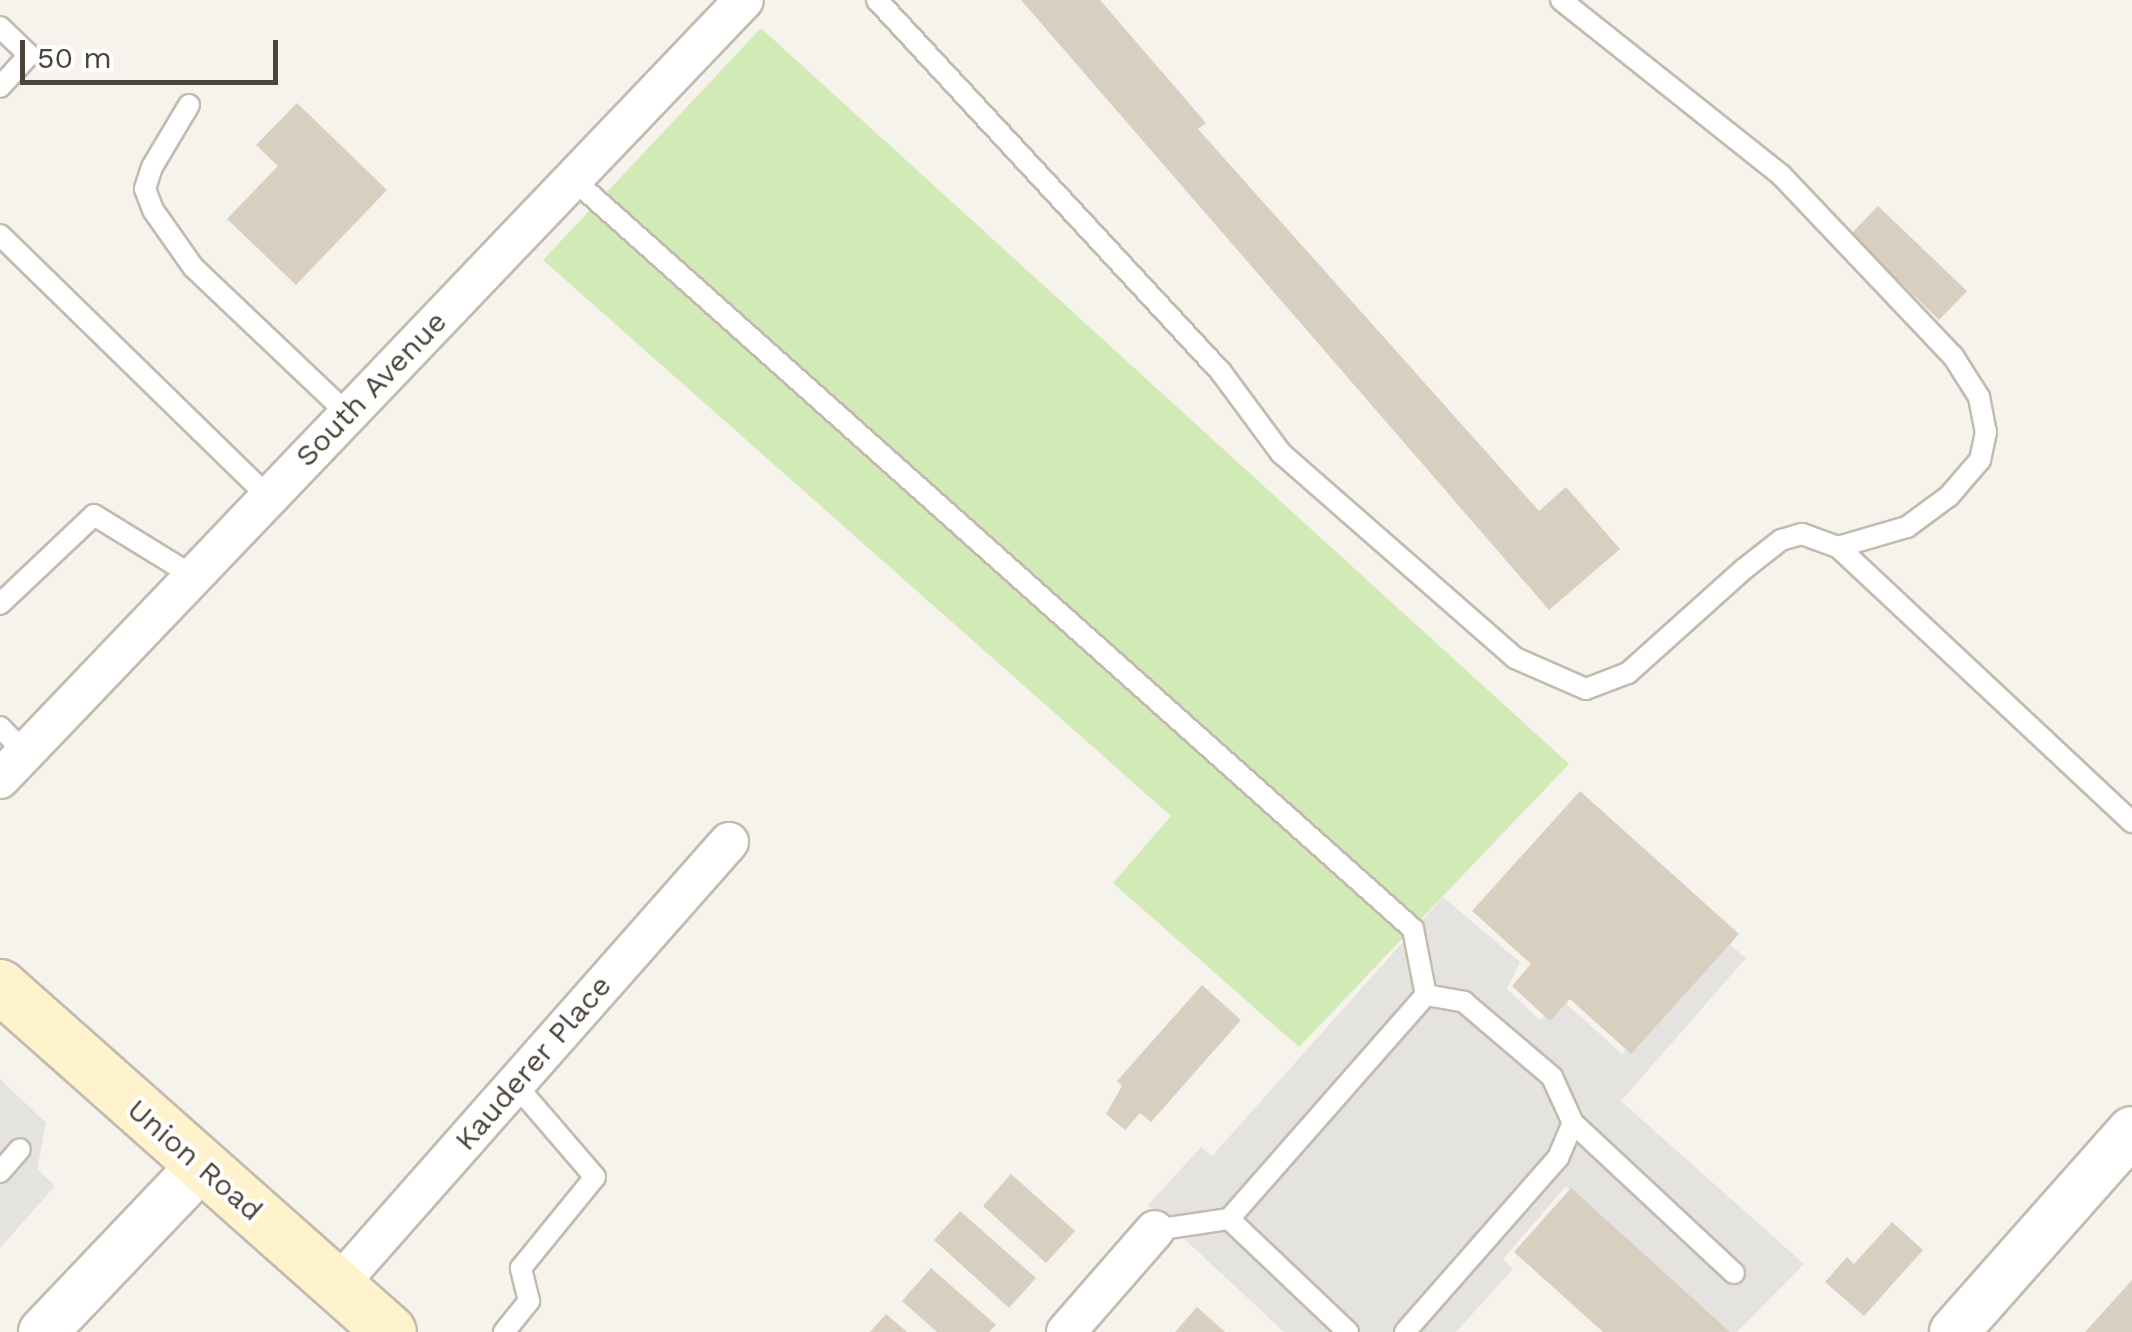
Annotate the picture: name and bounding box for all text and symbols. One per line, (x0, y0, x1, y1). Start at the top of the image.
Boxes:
scale bar (25, 20, 282, 82)
text: 50 m (37, 40, 112, 75)
street label: South Avenue (287, 303, 455, 475)
street label: Kauderer Place (447, 968, 619, 1158)
street label: Union Road (120, 1091, 270, 1229)

